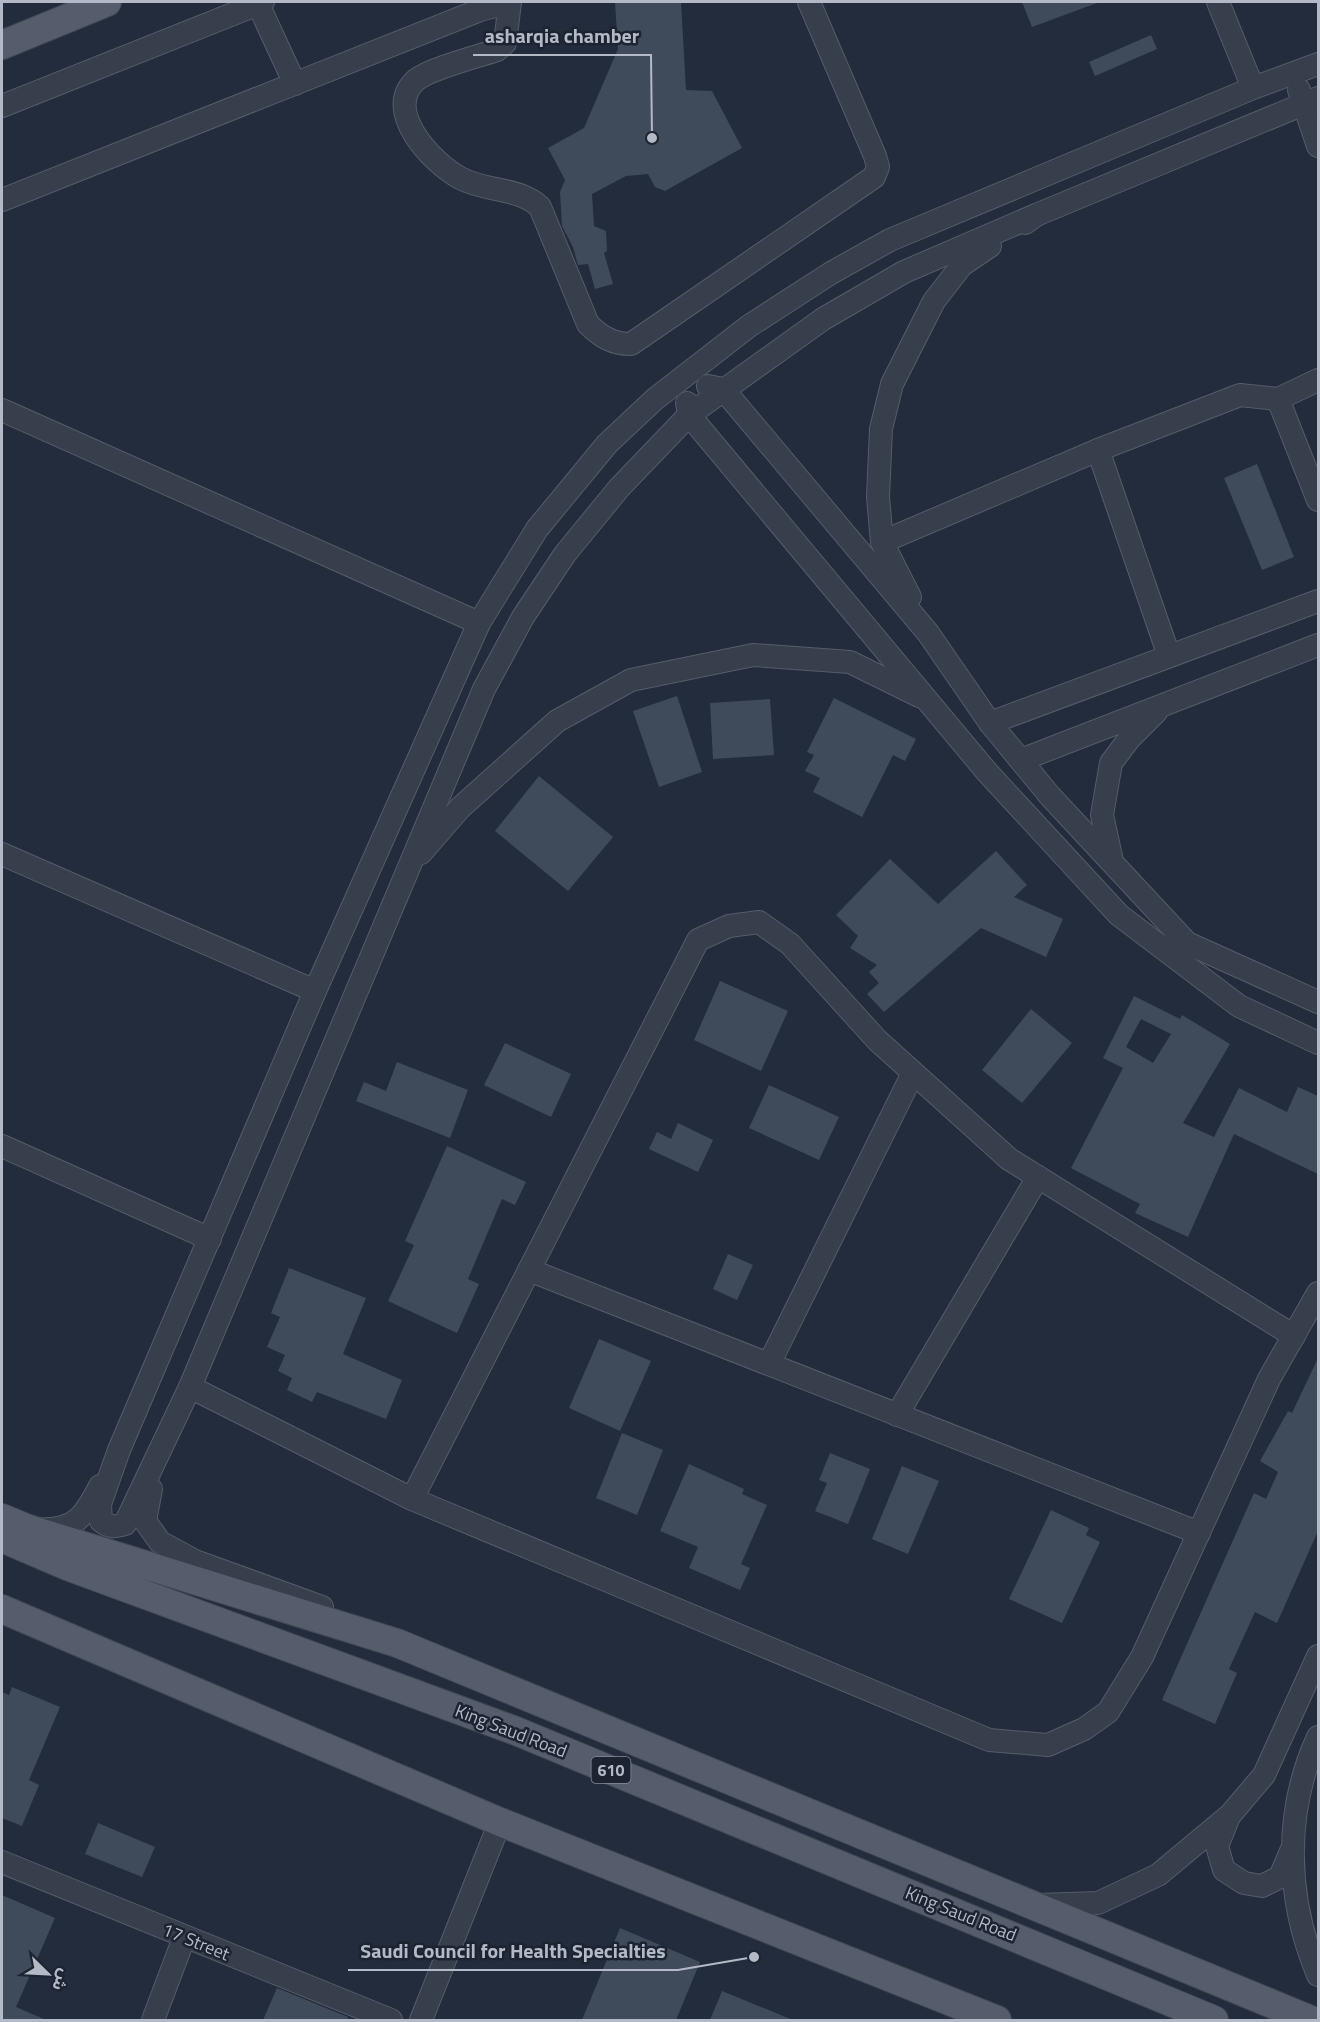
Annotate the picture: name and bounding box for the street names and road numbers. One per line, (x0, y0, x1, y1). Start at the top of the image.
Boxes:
street label: King Saud Road (451, 1697, 571, 1764)
road number: 610 (592, 1757, 630, 1783)
street label: King Saud Road (901, 1879, 1021, 1948)
street label: 17 Street (158, 1916, 235, 1968)

